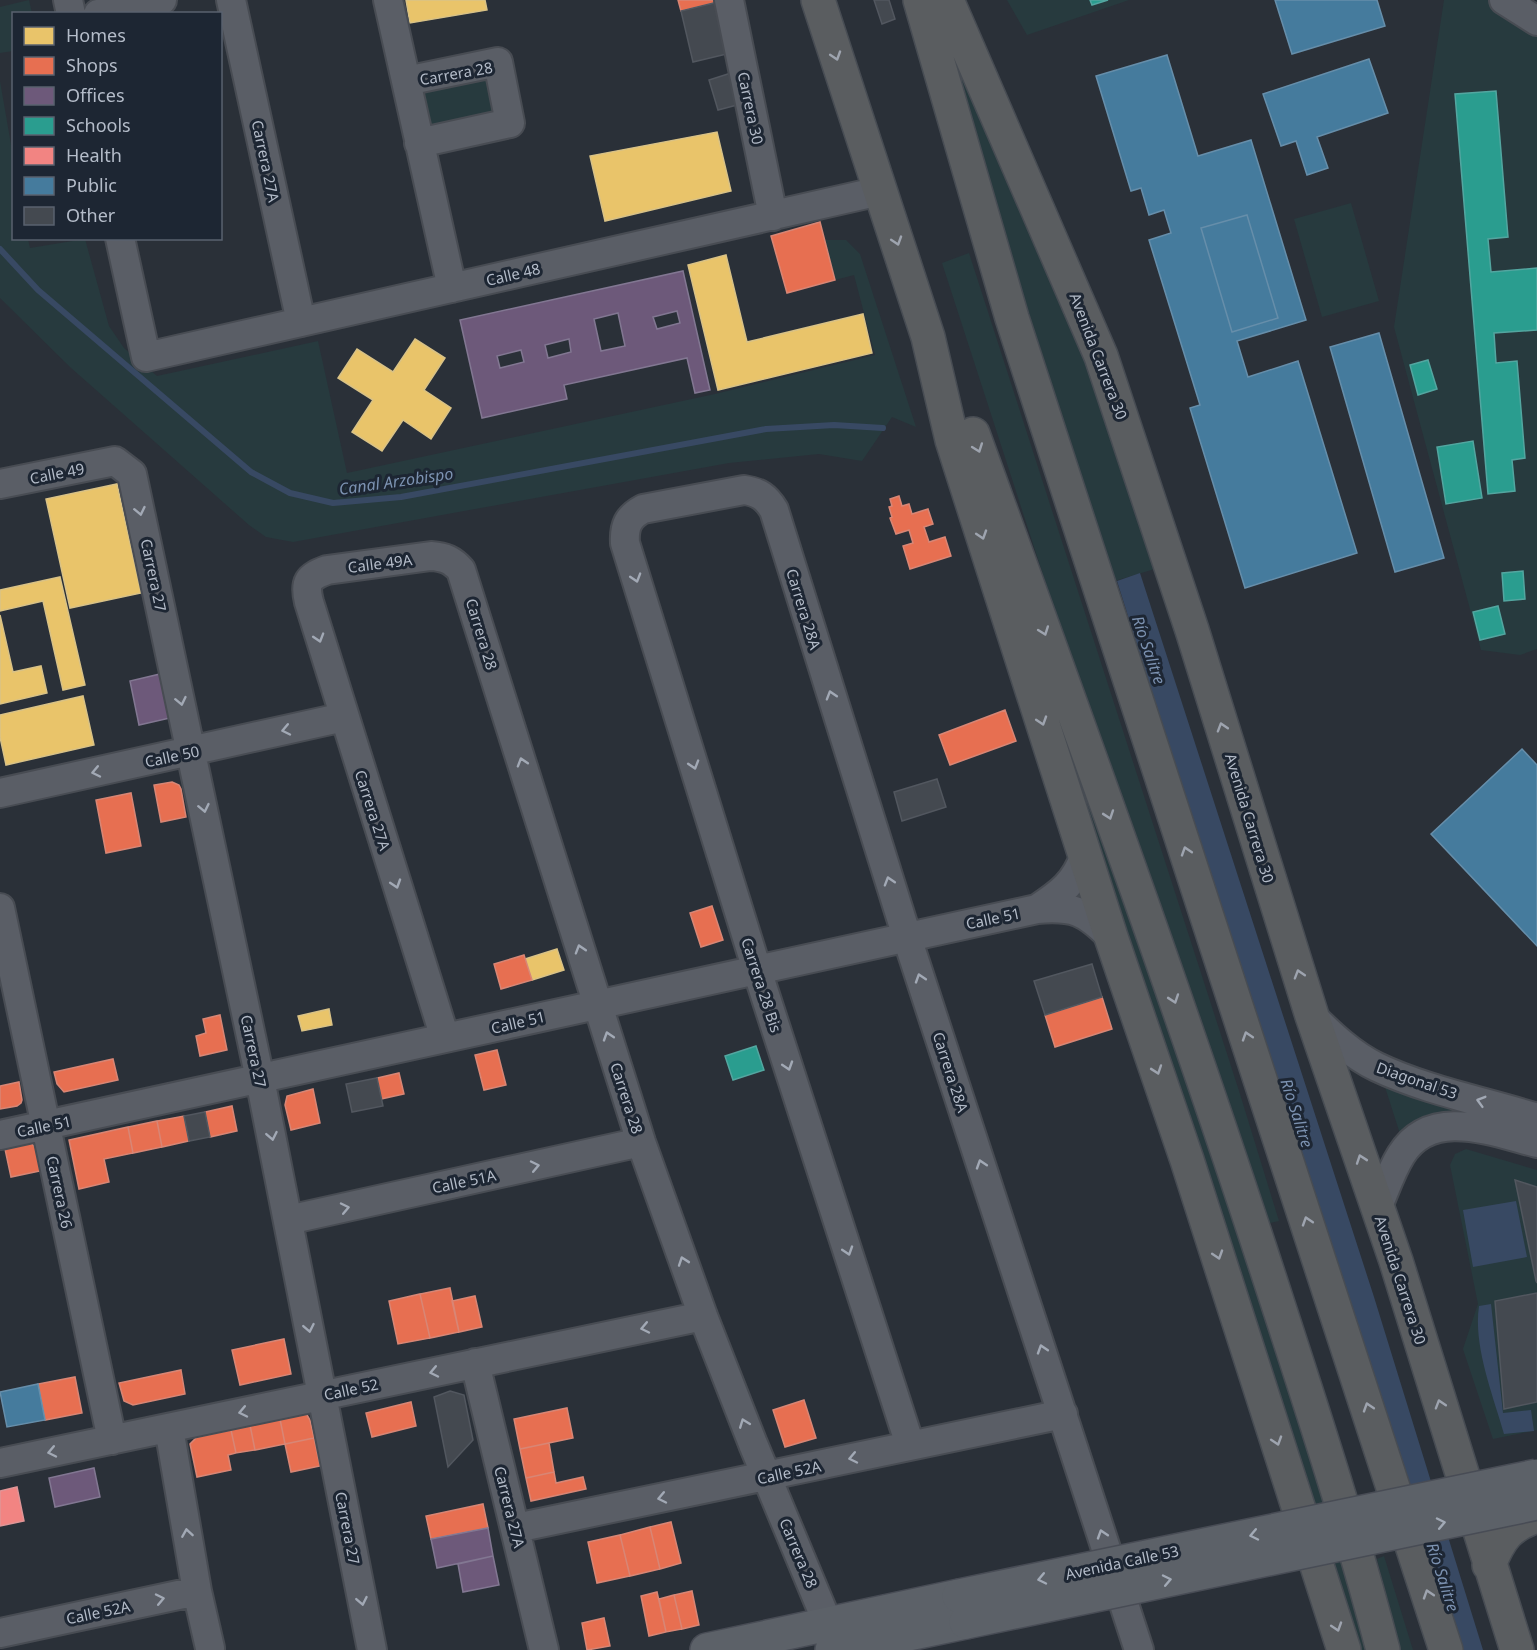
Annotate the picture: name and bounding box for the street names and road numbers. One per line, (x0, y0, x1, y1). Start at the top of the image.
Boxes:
street label: Carrera 28 (418, 57, 494, 89)
street label: Carrera 30 (734, 70, 768, 146)
street label: Carrera 27A (248, 118, 285, 204)
street label: Calle 48 (484, 258, 542, 290)
street label: Avenida Carrera 30 (1066, 290, 1132, 422)
street label: Calle 49 (28, 458, 86, 488)
street label: Carrera 27 (137, 537, 171, 613)
street label: Calle 49A (347, 549, 414, 577)
street label: Carrera 28A (782, 566, 826, 652)
street label: Carrera 28 (462, 596, 502, 672)
street label: Calle 50 (143, 740, 201, 772)
street label: Avenida Carrera 30 (1221, 751, 1279, 885)
street label: Carrera 27A (351, 767, 396, 853)
street label: Calle 51 (964, 902, 1022, 934)
street label: Carrera 28 Bis (737, 935, 787, 1035)
street label: Calle 51 (489, 1006, 547, 1038)
street label: Carrera 27 (237, 1013, 271, 1089)
street label: Carrera 28A (929, 1029, 974, 1115)
street label: Diagonal 53 (1374, 1057, 1460, 1103)
street label: Carrera 28 (606, 1060, 648, 1136)
street label: Calle 51 (15, 1110, 73, 1142)
street label: Carrera 26 (43, 1154, 77, 1230)
street label: Calle 51A (430, 1164, 498, 1198)
street label: Avenida Carrera 30 (1371, 1213, 1431, 1347)
street label: Calle 52 (322, 1373, 380, 1405)
street label: Calle 52A (755, 1455, 823, 1489)
street label: Carrera 27A (490, 1464, 530, 1550)
street label: Carrera 27 (331, 1490, 365, 1566)
street label: Carrera 28 (775, 1515, 823, 1591)
street label: Avenida Calle 53 (1063, 1540, 1181, 1584)
street label: Calle 52A (64, 1595, 132, 1629)

